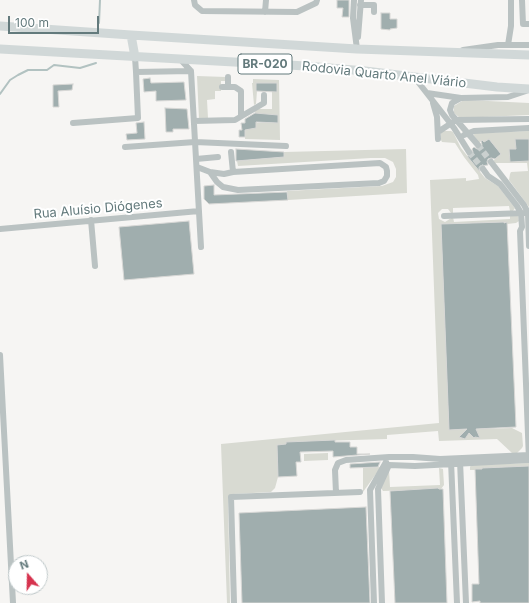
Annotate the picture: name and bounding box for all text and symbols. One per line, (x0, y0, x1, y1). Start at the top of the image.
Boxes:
scale bar (10, 8, 101, 34)
text: 100 m (15, 15, 49, 30)
road number: BR-020 (238, 54, 292, 74)
street label: Rodovia Quarto Anel Viário (301, 59, 467, 91)
street label: Rua Aluísio Diógenes (33, 196, 163, 222)
north arrow (8, 555, 48, 595)
text: N (18, 557, 31, 573)

